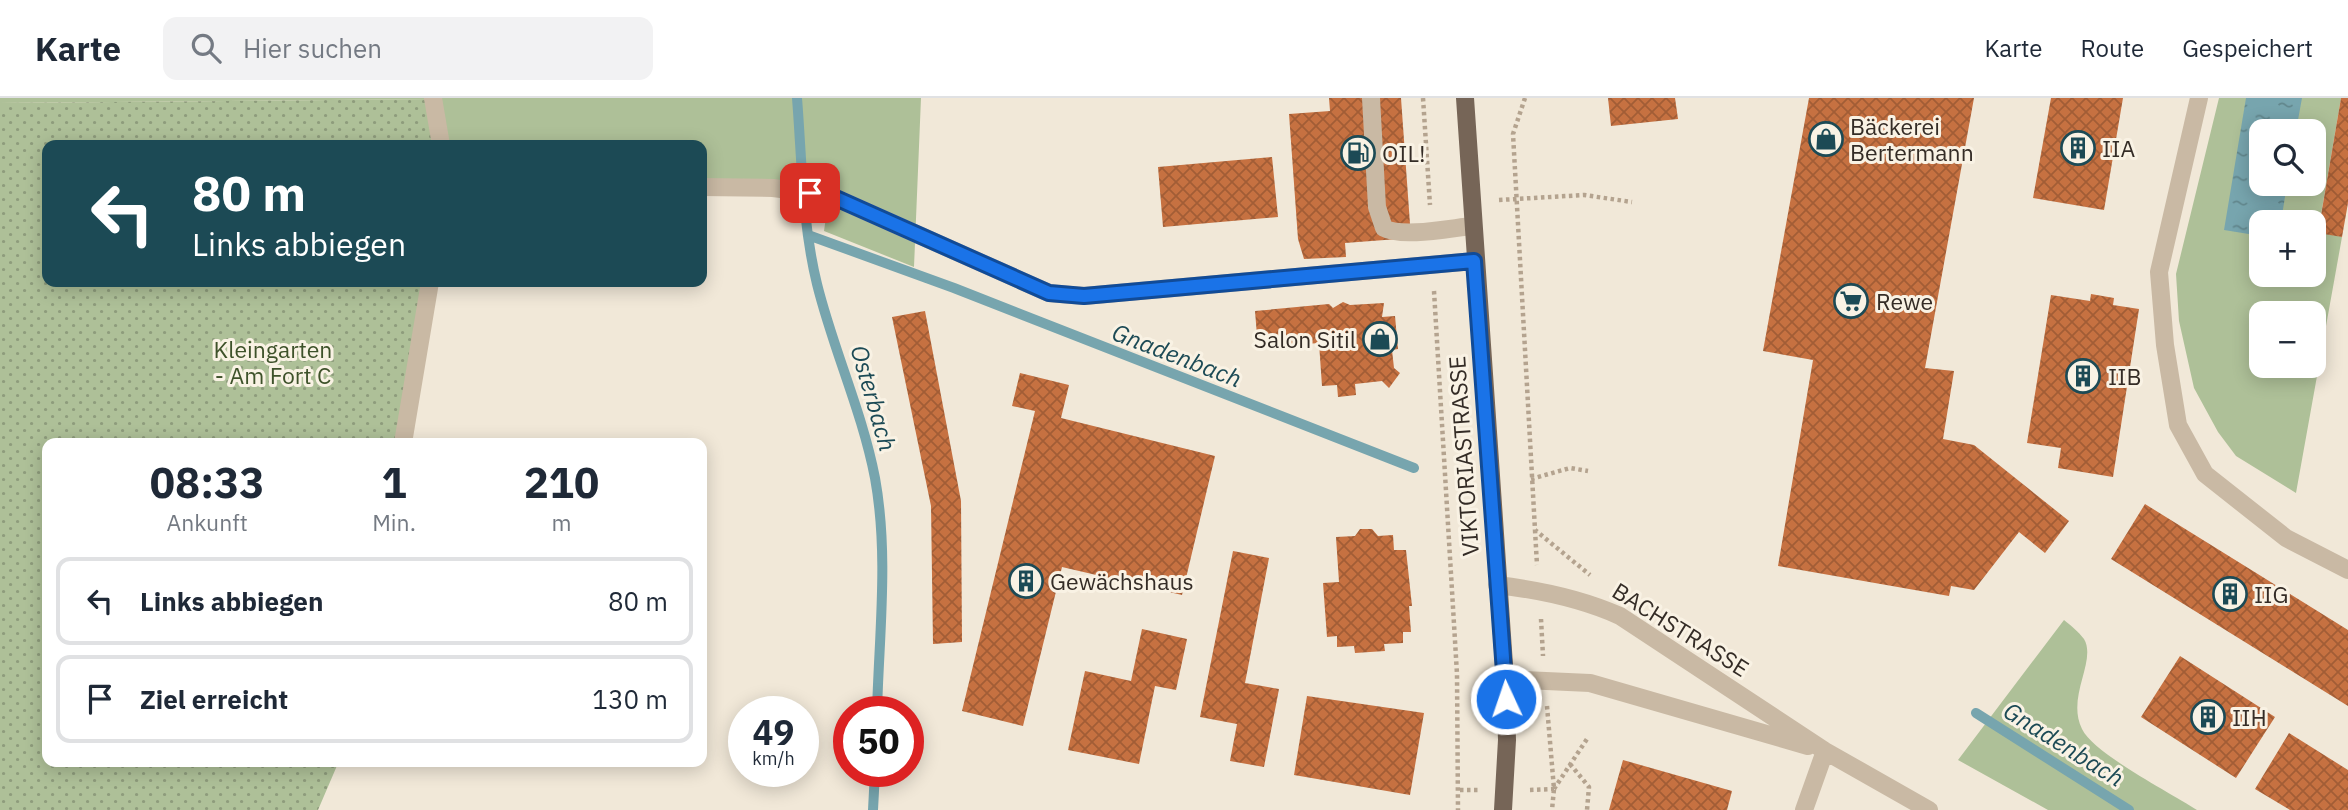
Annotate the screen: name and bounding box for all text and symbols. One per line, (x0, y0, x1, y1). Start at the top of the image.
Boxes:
search box (163, 17, 653, 80)
text: Karte (35, 27, 121, 70)
icon: search (187, 29, 225, 67)
text: Hier suchen (243, 31, 382, 65)
text: Karte (1984, 32, 2043, 64)
text: Route (2081, 32, 2144, 64)
text: Gespeichert (2182, 32, 2313, 64)
place label: Bäckerei Bertermann (1850, 111, 1974, 167)
map controls (2249, 119, 2326, 378)
button: search (2249, 119, 2326, 196)
shop icon: Bäckerei Bertermann (1807, 120, 1845, 158)
building icon: IIA (2059, 129, 2097, 167)
place label: IIA (2102, 133, 2135, 163)
fuel station icon: OIL! (1339, 134, 1377, 172)
place label: OIL! (1382, 138, 1426, 168)
text: 80 m (192, 161, 306, 224)
pin (780, 163, 840, 223)
icon: left (77, 168, 168, 259)
icon: arrive (791, 174, 829, 212)
button: + (2249, 210, 2326, 287)
text: Links abbiegen (192, 223, 406, 265)
supermarket icon: Rewe (1832, 282, 1870, 320)
place label: Rewe (1876, 286, 1933, 316)
button: − (2249, 301, 2326, 378)
water label: Gnadenbach (1108, 316, 1246, 394)
shop icon: Salon Sitil (1361, 320, 1399, 358)
place label: Salon Sitil (1254, 324, 1356, 354)
park label: Kleingarten - Am Fort C (214, 334, 332, 390)
water label: Osterbach (844, 341, 904, 455)
street label: VIKTORIASTRASSE (1441, 355, 1485, 557)
building icon: IIB (2064, 357, 2102, 395)
place label: IIB (2108, 361, 2141, 391)
text: 08:33 (150, 455, 264, 510)
text: 1 (381, 455, 407, 510)
text: 210 (524, 455, 599, 510)
text: Ankunft (166, 507, 248, 537)
text: Min. (372, 507, 416, 537)
text: m (551, 507, 571, 537)
building icon: Gewächshaus (1007, 562, 1045, 600)
place label: Gewächshaus (1050, 566, 1194, 596)
street label: BACHSTRASSE (1607, 575, 1755, 683)
building icon: IIG (2211, 575, 2249, 613)
place label: IIG (2254, 579, 2288, 609)
icon: left (81, 582, 119, 620)
text: Links abbiegen (140, 584, 323, 618)
text: 80 m (608, 584, 668, 618)
position arrow (1469, 662, 1543, 736)
icon: arrive (81, 680, 119, 718)
text: Ziel erreicht (140, 682, 288, 716)
text: 130 m (592, 682, 668, 716)
water label: Gnadenbach (1998, 694, 2130, 794)
speed limit sign: 50 (833, 696, 924, 787)
building icon: IIH (2189, 698, 2227, 736)
place label: IIH (2232, 702, 2267, 732)
text: 49 (752, 709, 795, 755)
text: km/h (752, 747, 795, 770)

